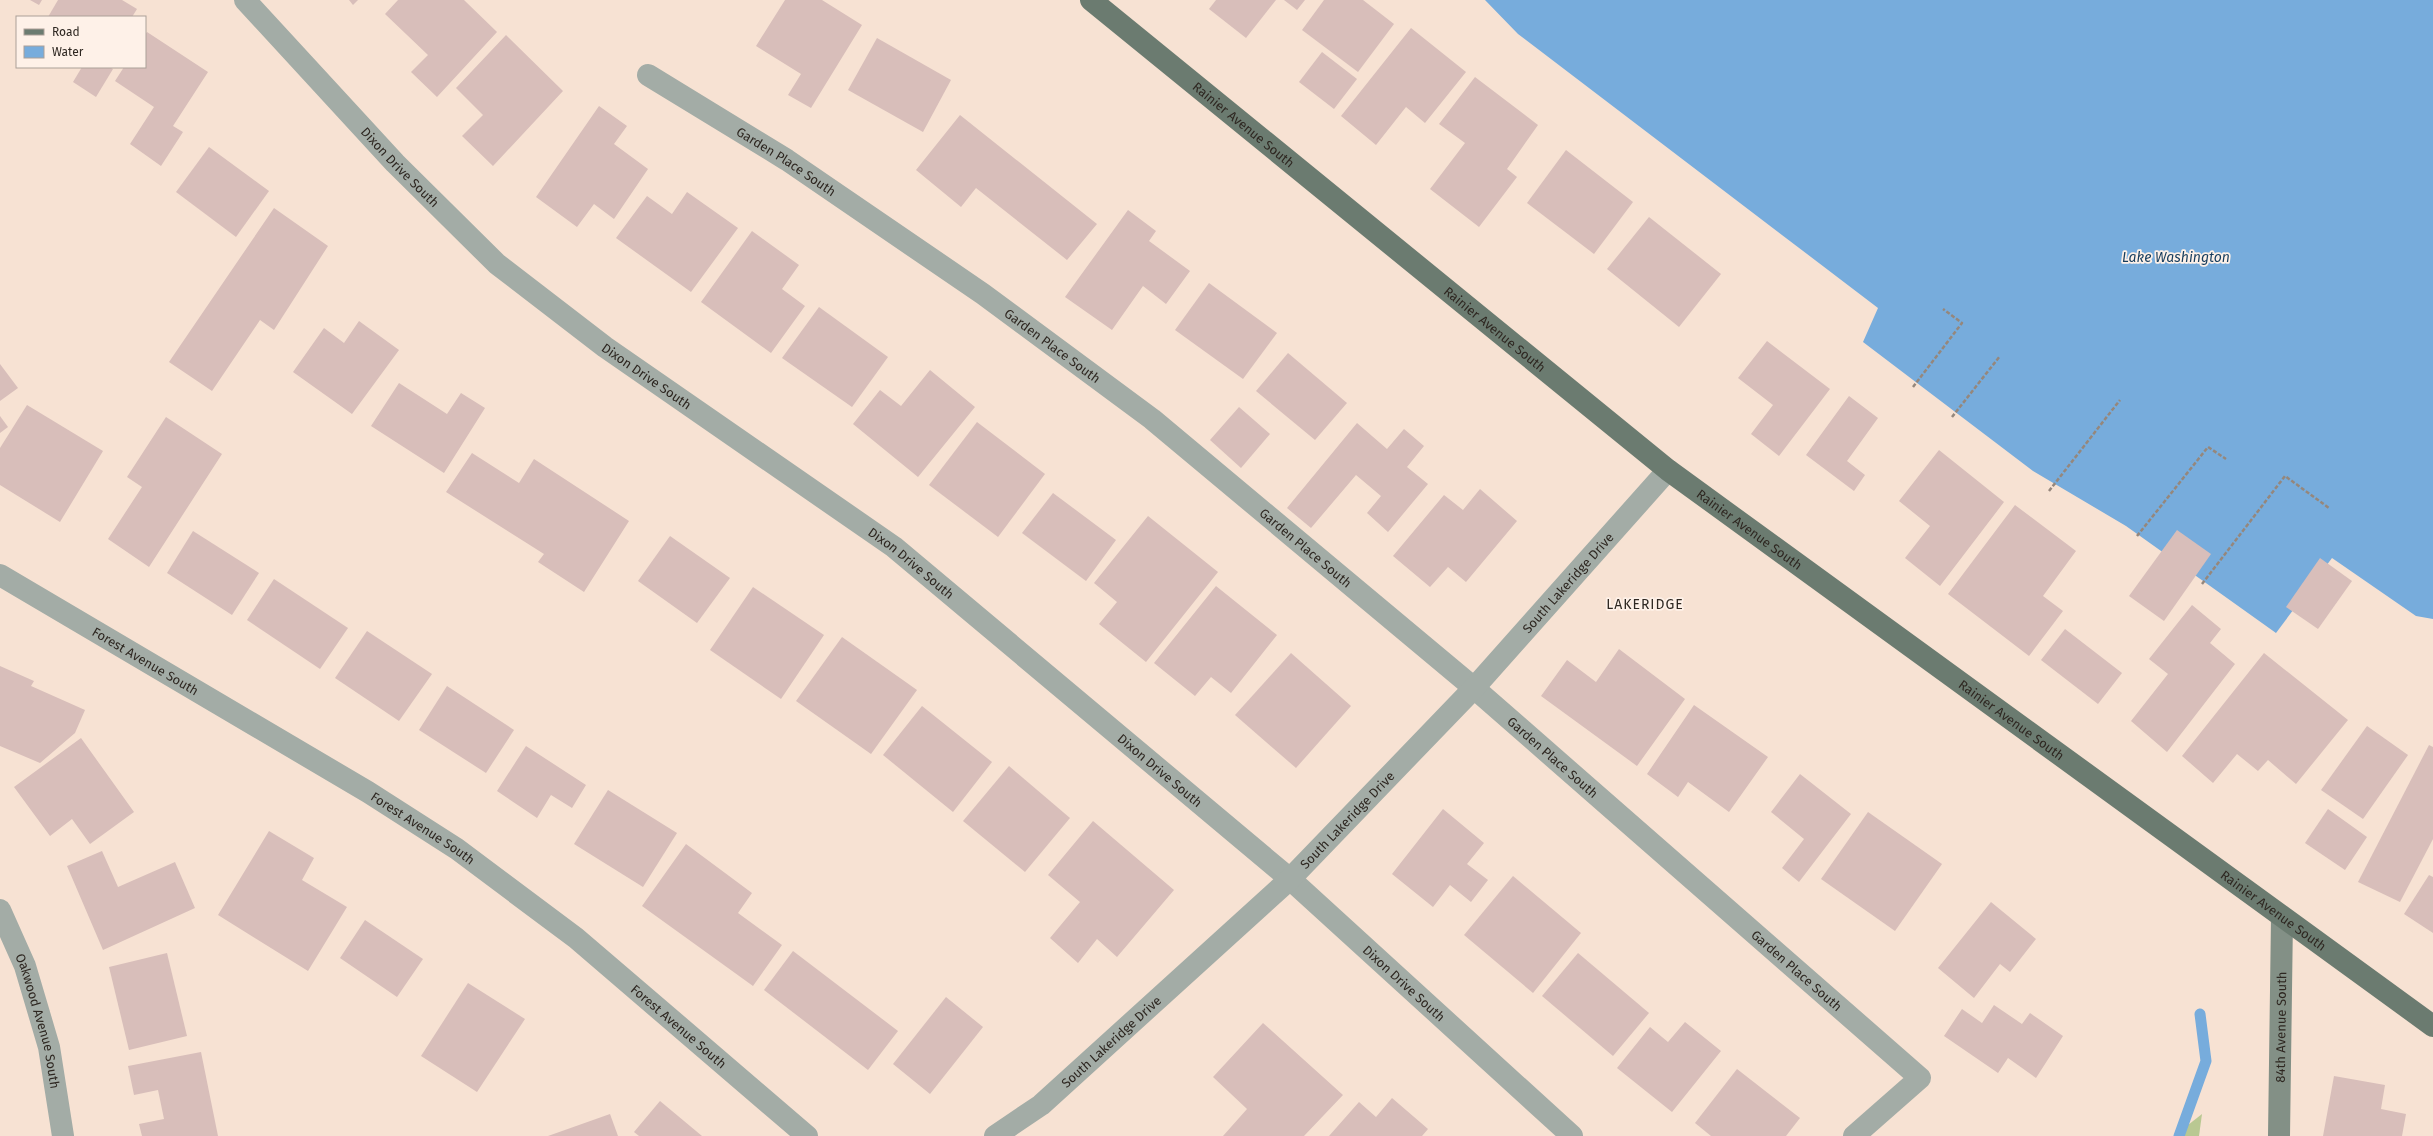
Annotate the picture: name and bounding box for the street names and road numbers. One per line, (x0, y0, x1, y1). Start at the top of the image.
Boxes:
street label: Rainier Avenue South (1190, 79, 1298, 170)
street label: Dixon Drive South (358, 124, 442, 210)
street label: Garden Place South (734, 124, 839, 199)
street label: Rainier Avenue South (1441, 283, 1549, 375)
street label: Garden Place South (1002, 305, 1103, 386)
street label: Dixon Drive South (599, 340, 694, 412)
street label: Rainier Avenue South (1694, 486, 1805, 573)
street label: Garden Place South (1257, 505, 1355, 590)
street label: Dixon Drive South (865, 524, 957, 602)
street label: South Lakeridge Drive (1519, 529, 1616, 636)
street label: Forest Avenue South (90, 624, 201, 698)
street label: Rainier Avenue South (1956, 676, 2067, 763)
street label: Garden Place South (1505, 713, 1601, 801)
street label: Dixon Drive South (1115, 730, 1205, 810)
street label: South Lakeridge Drive (1297, 768, 1397, 872)
street label: Forest Avenue South (369, 789, 478, 867)
street label: Rainier Avenue South (2218, 867, 2329, 954)
street label: Garden Place South (1749, 927, 1845, 1014)
street label: Dixon Drive South (1360, 942, 1448, 1024)
street label: Oakwood Avenue South (13, 951, 63, 1090)
street label: 84th Avenue South (2272, 971, 2289, 1083)
street label: Forest Avenue South (628, 981, 730, 1071)
street label: South Lakeridge Drive (1058, 992, 1164, 1090)

